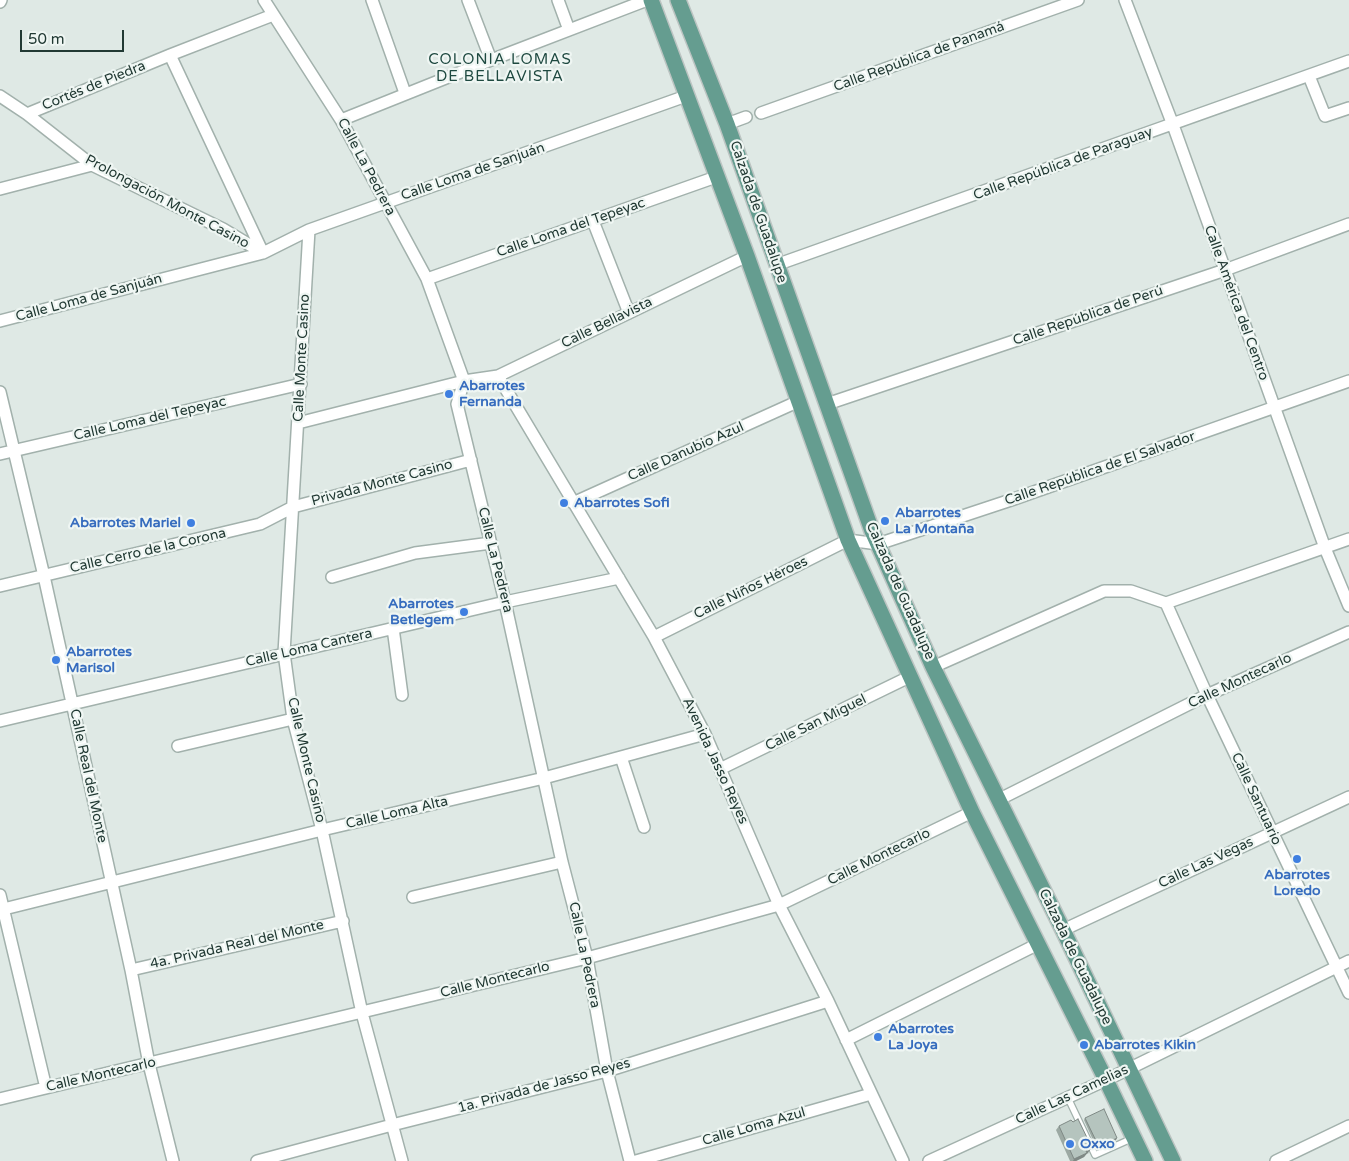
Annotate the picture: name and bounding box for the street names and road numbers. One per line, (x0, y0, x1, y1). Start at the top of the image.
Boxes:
street label: Calle República de Panamá (831, 18, 1007, 96)
street label: Cortés de Piedra (40, 58, 148, 114)
street label: Calle La Pedrera (333, 115, 399, 219)
street label: Calle República de Paraguay (971, 124, 1155, 204)
street label: Calle Loma de Sanjuán (399, 139, 547, 205)
street label: Calzada de Guadalupe (726, 139, 790, 285)
street label: Prolongación Monte Casino (82, 151, 252, 253)
street label: Calle Loma del Tepeyac (495, 195, 647, 261)
street label: Calle América del Centro (1200, 223, 1272, 383)
street label: Calle Loma de Sanjuán (14, 270, 164, 326)
street label: Calle República de Perú (1011, 282, 1165, 350)
street label: Calle Monte Casino (290, 294, 314, 422)
street label: Calle Bellavista (559, 294, 655, 352)
street label: Calle Loma del Tepeyac (72, 393, 228, 445)
street label: Calle Danubio Azul (625, 419, 747, 485)
street label: Calle República de El Salvador (1002, 428, 1198, 510)
street label: Privada Monte Casino (310, 456, 454, 510)
street label: Calle La Pedrera (474, 506, 516, 614)
street label: Calzada de Guadalupe (862, 519, 938, 663)
street label: Calle Cerro de la Corona (68, 525, 228, 577)
street label: Calle Niños Héroes (691, 553, 811, 623)
street label: Calle Loma Cantera (244, 625, 374, 671)
street label: Calle Montecarlo (1186, 650, 1294, 712)
street label: Calle San Miguel (763, 691, 869, 755)
street label: Avenida Jasso Reyes (678, 695, 752, 827)
street label: Calle Monte Casino (283, 696, 329, 824)
street label: Calle Real del Monte (66, 708, 110, 844)
street label: Calle Santuario (1227, 750, 1285, 848)
street label: Calle Loma Alta (344, 793, 450, 833)
street label: Calle Montecarlo (825, 825, 933, 889)
street label: Calle Las Vegas (1156, 834, 1256, 892)
street label: Calzada de Guadalupe (1035, 886, 1115, 1028)
street label: Calle La Pedrera (565, 900, 603, 1010)
street label: 4a. Privada Real del Monte (149, 917, 325, 973)
street label: Calle Montecarlo (439, 958, 551, 1002)
street label: Calle Montecarlo (44, 1054, 158, 1096)
street label: 1a. Privada de Jasso Reyes (456, 1055, 632, 1117)
street label: Calle Las Camelias (1013, 1062, 1131, 1128)
street label: Calle Loma Azul (700, 1104, 808, 1150)

